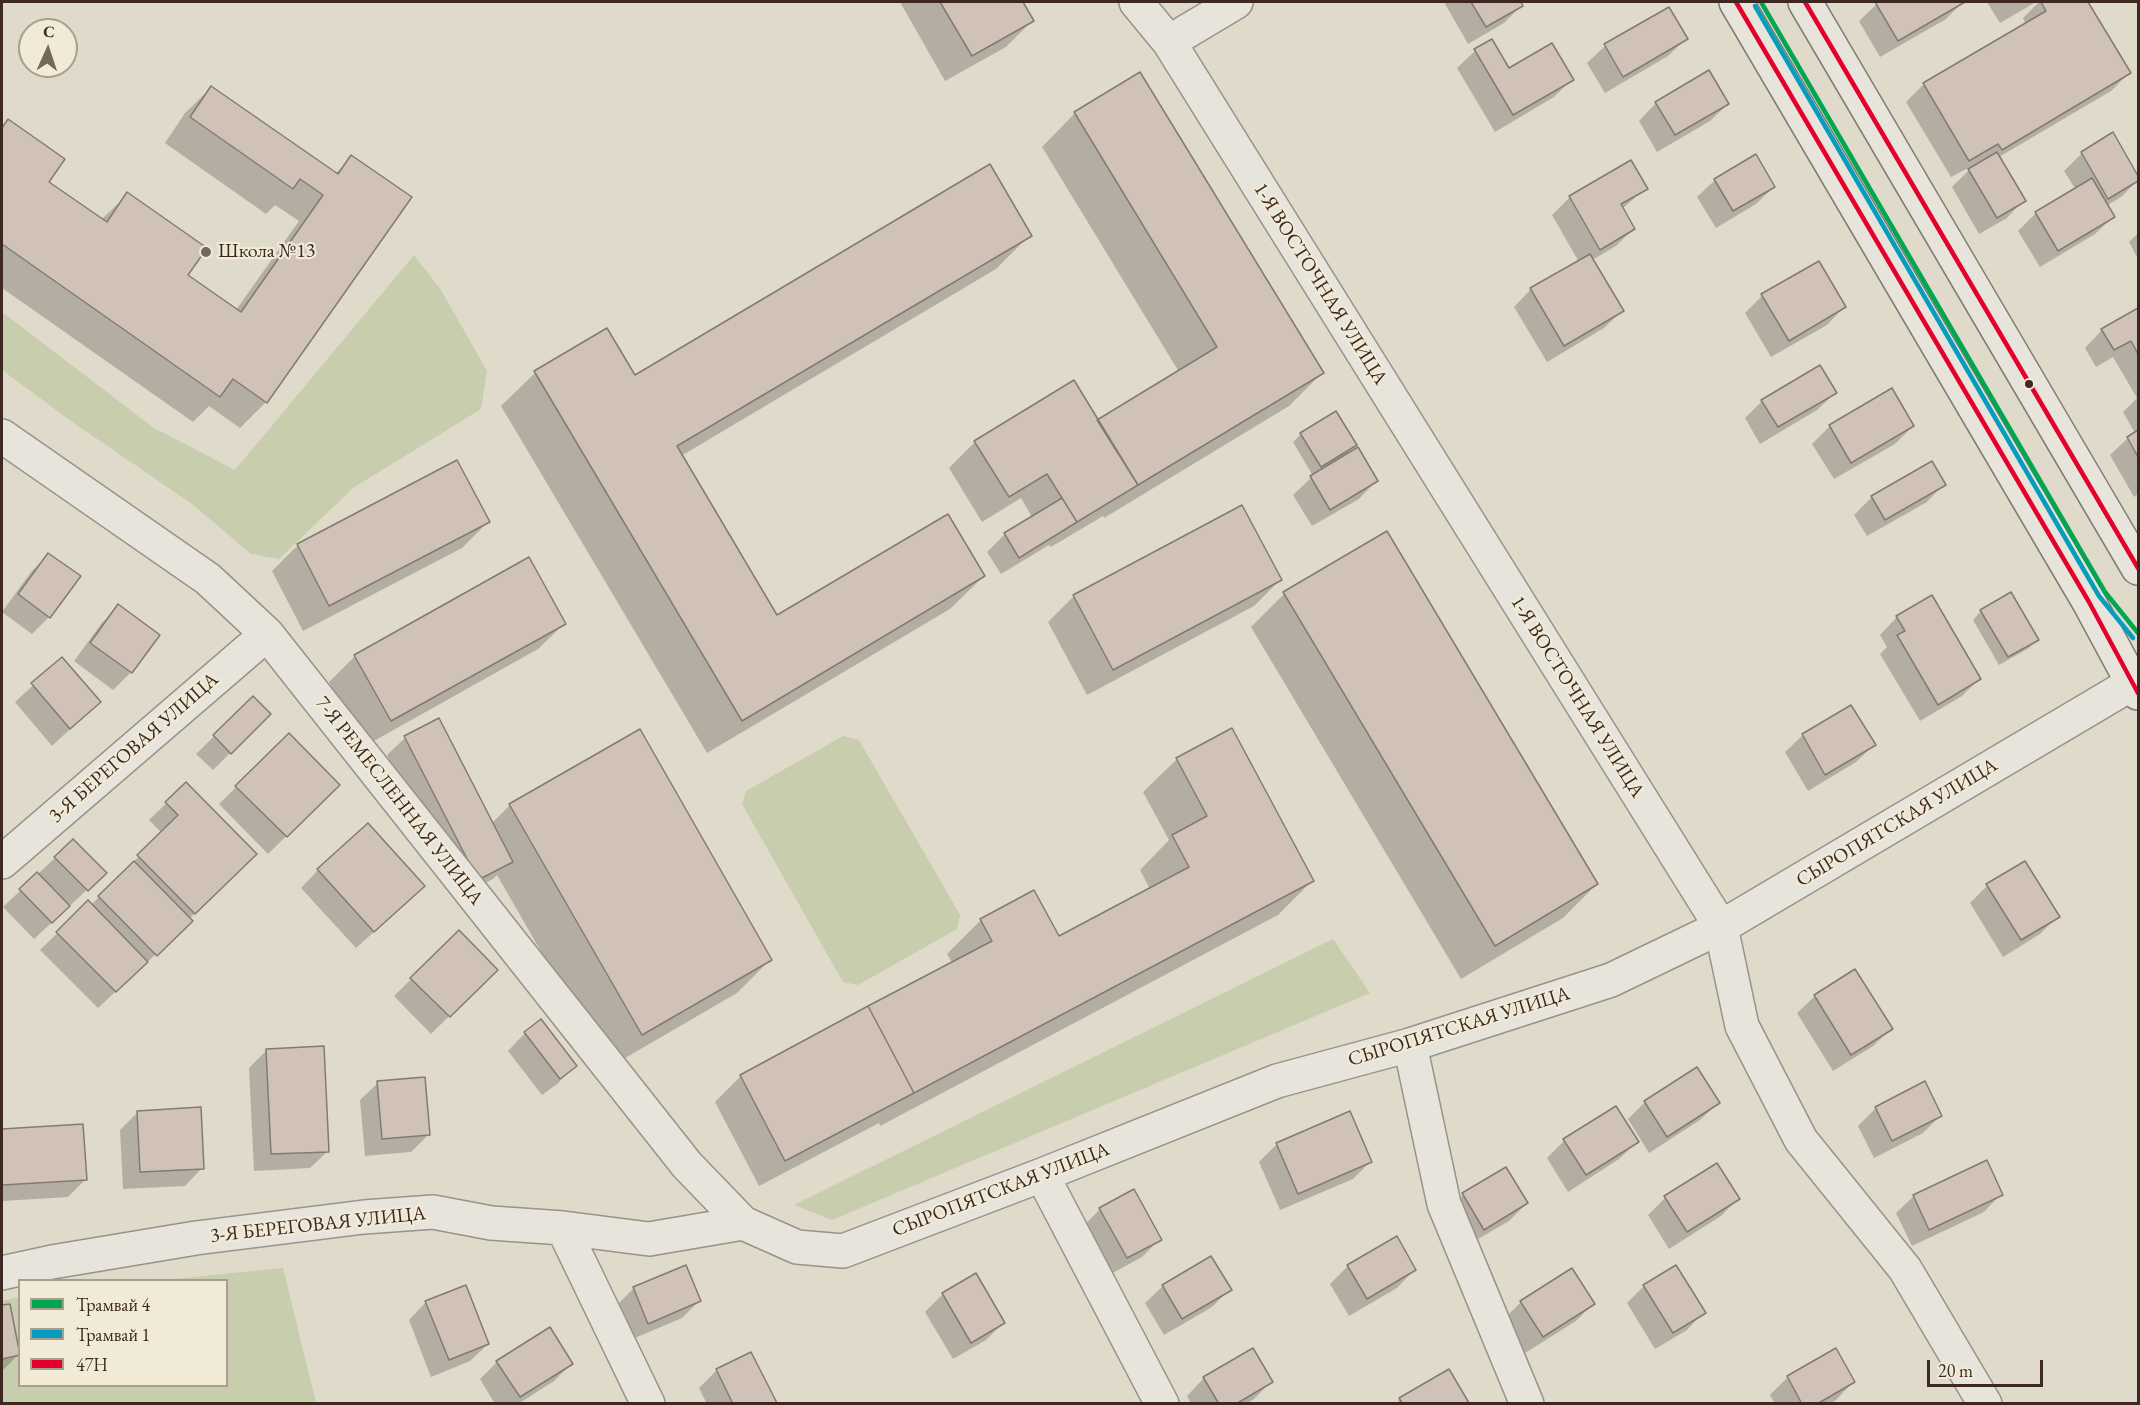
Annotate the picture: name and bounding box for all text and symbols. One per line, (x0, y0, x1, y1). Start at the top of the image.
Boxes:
north arrow (18, 18, 78, 78)
text: С (43, 21, 55, 42)
street label: 1-Я ВОСТОЧНАЯ УЛИЦА (1248, 178, 1392, 390)
place label: Школа №13 (218, 240, 315, 264)
marker: Школа №13 (199, 245, 213, 259)
unlabelled marker (2023, 378, 2035, 390)
street label: 1-Я ВОСТОЧНАЯ УЛИЦА (1505, 591, 1649, 803)
street label: 3-Я БЕРЕГОВАЯ УЛИЦА (44, 668, 224, 828)
street label: 7-Я РЕМЕСЛЕННАЯ УЛИЦА (310, 692, 488, 910)
street label: СЫРОПЯТСКАЯ УЛИЦА (1792, 753, 2002, 893)
street label: СЫРОПЯТСКАЯ УЛИЦА (1345, 982, 1573, 1072)
street label: СЫРОПЯТСКАЯ УЛИЦА (889, 1137, 1113, 1243)
street label: 3-Я БЕРЕГОВАЯ УЛИЦА (209, 1202, 427, 1248)
legend (18, 1279, 228, 1387)
text: Трамвай 4 (76, 1293, 150, 1316)
text: Трамвай 1 (76, 1323, 150, 1346)
scale bar (1930, 1348, 2046, 1386)
text: 47Н (76, 1353, 108, 1376)
text: 20 m (1938, 1359, 1973, 1382)

